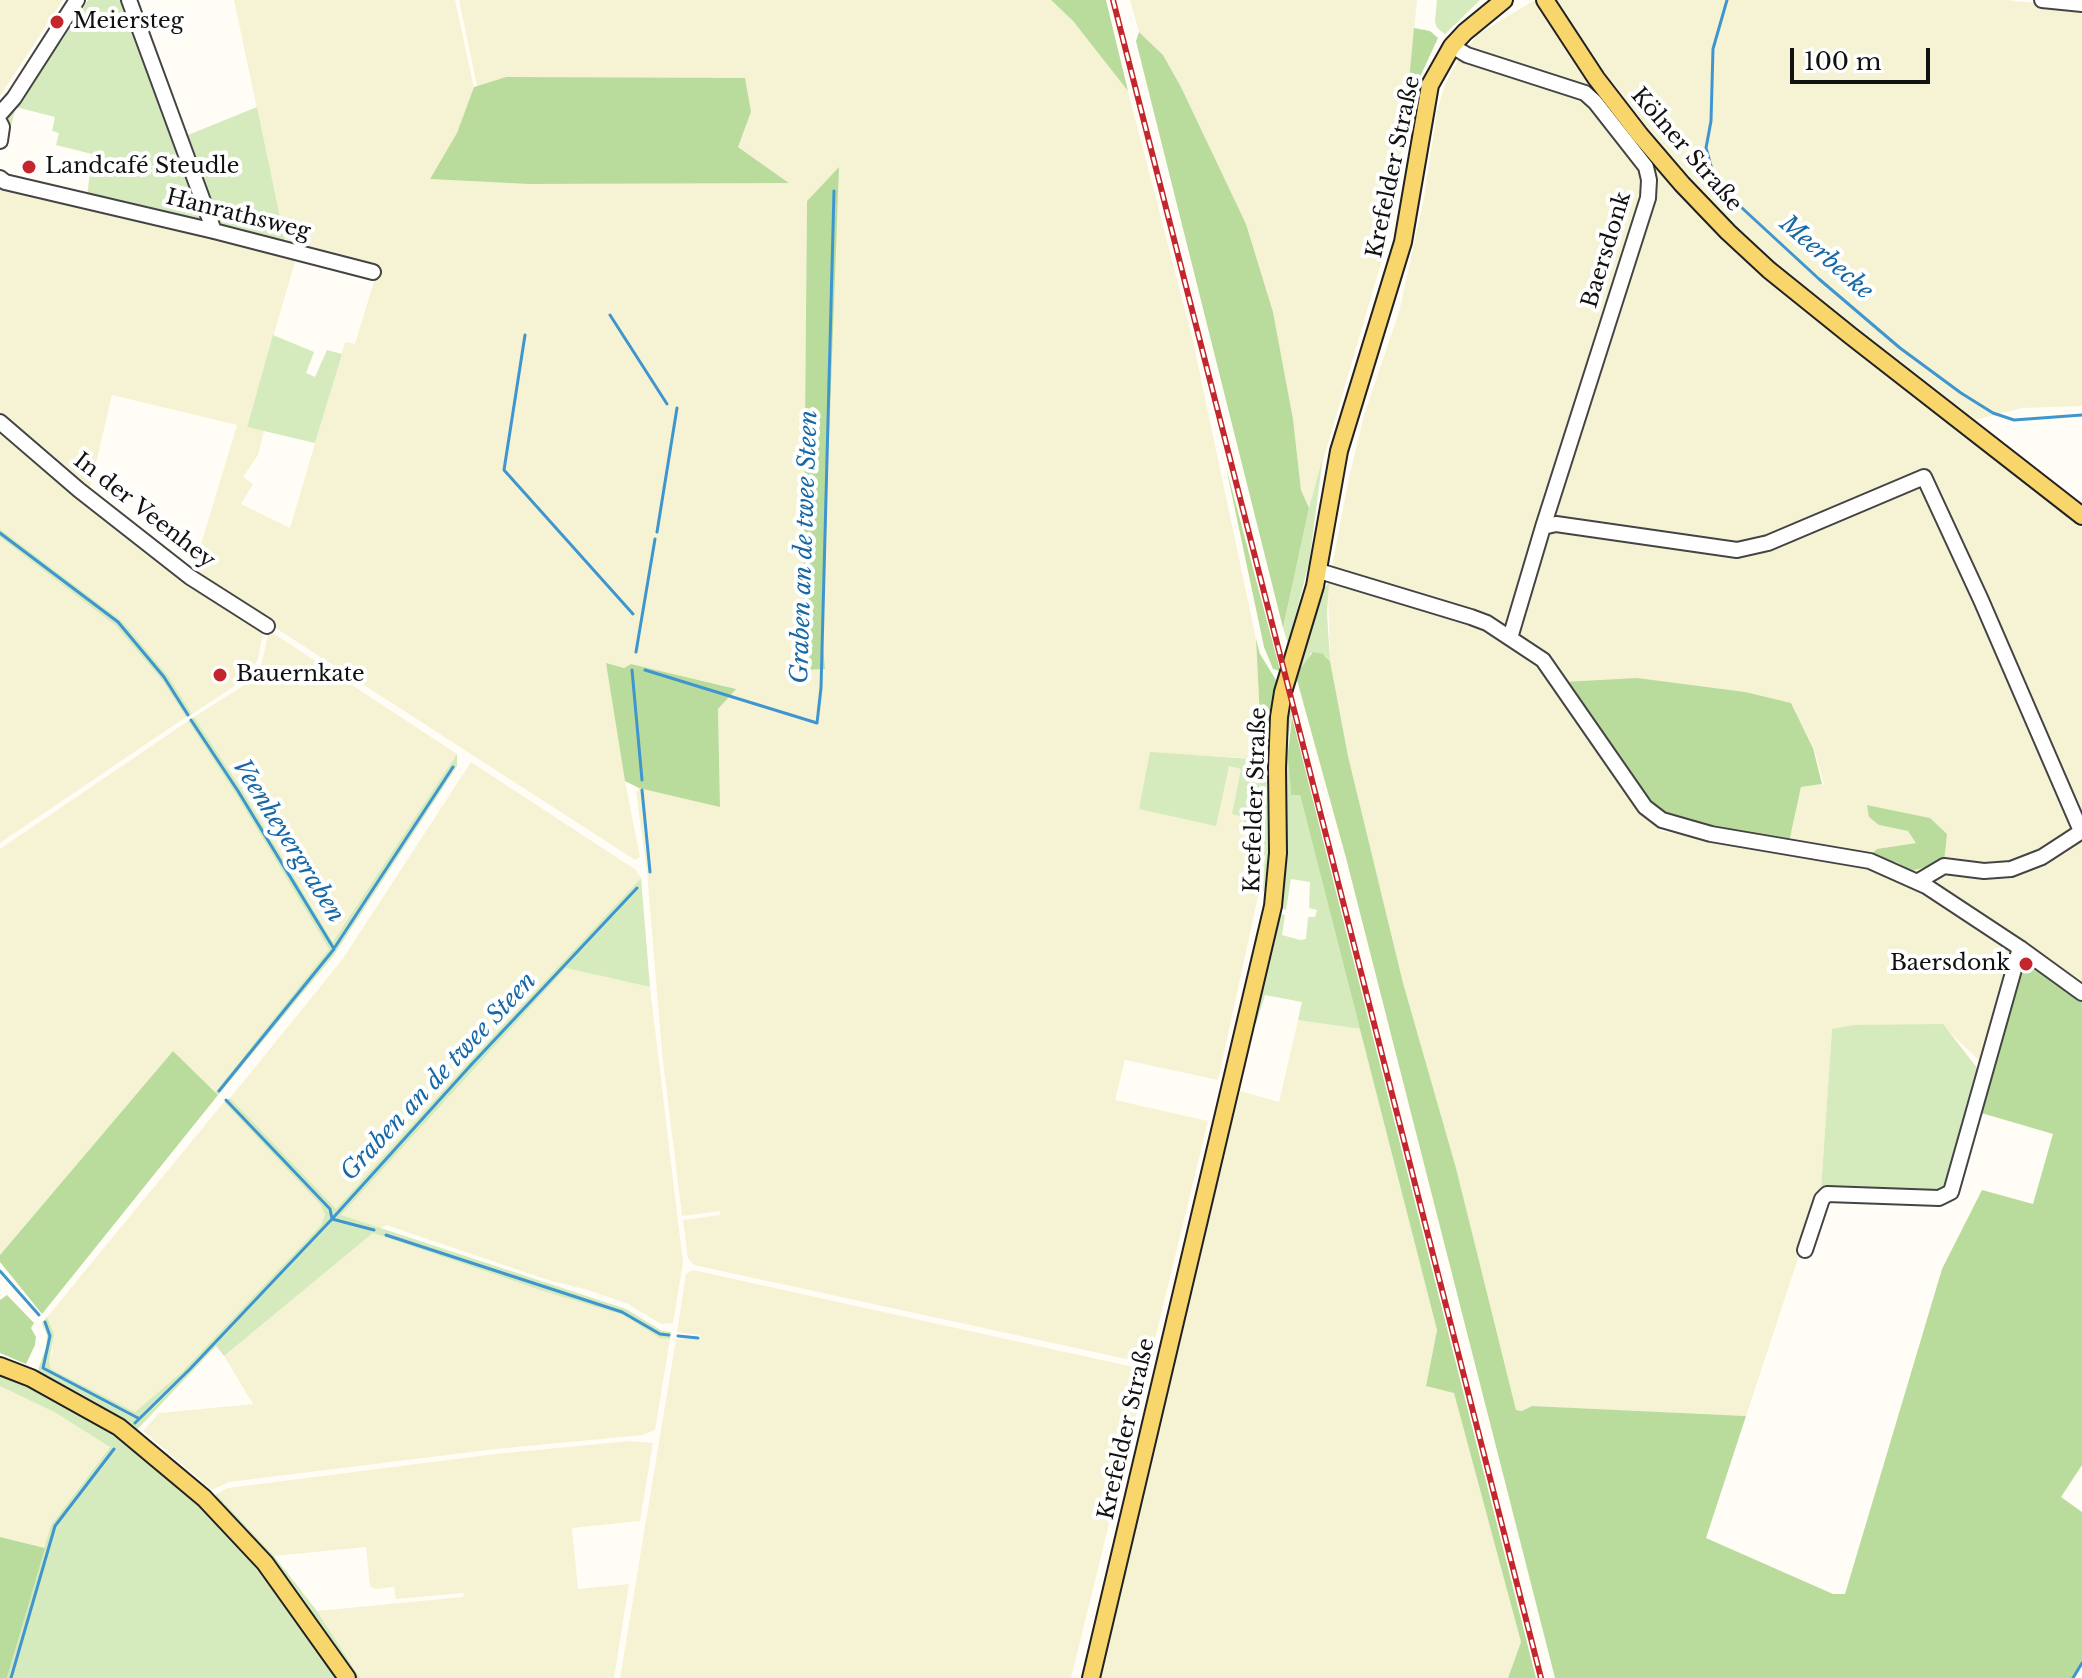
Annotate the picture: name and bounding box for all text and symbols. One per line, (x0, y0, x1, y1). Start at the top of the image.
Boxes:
place label: Meiersteg (73, 9, 184, 35)
marker: Meiersteg (48, 13, 66, 31)
scale bar (1794, 32, 1934, 82)
text: 100 m (1804, 47, 1882, 76)
street label: Krefelder Straße (1362, 74, 1426, 260)
street label: Kölner Straße (1625, 83, 1747, 217)
place label: Landcafé Steudle (45, 154, 239, 180)
marker: Landcafé Steudle (20, 158, 38, 176)
street label: Hanrathsweg (163, 184, 313, 246)
street label: Baersdonk (1577, 189, 1637, 311)
water label: Meerbecke (1774, 210, 1878, 306)
water label: Graben an de twee Steen (786, 410, 824, 684)
street label: In der Veenhey (68, 448, 220, 574)
place label: Bauernkate (236, 662, 365, 688)
marker: Bauernkate (211, 666, 229, 684)
street label: Krefelder Straße (1240, 707, 1272, 893)
water label: Veenheyergraben (226, 754, 350, 928)
place label: Baersdonk (1890, 951, 2010, 977)
marker: Baersdonk (2017, 955, 2035, 973)
water label: Graben an de twee Steen (335, 967, 543, 1187)
street label: Krefelder Straße (1093, 1336, 1161, 1522)

